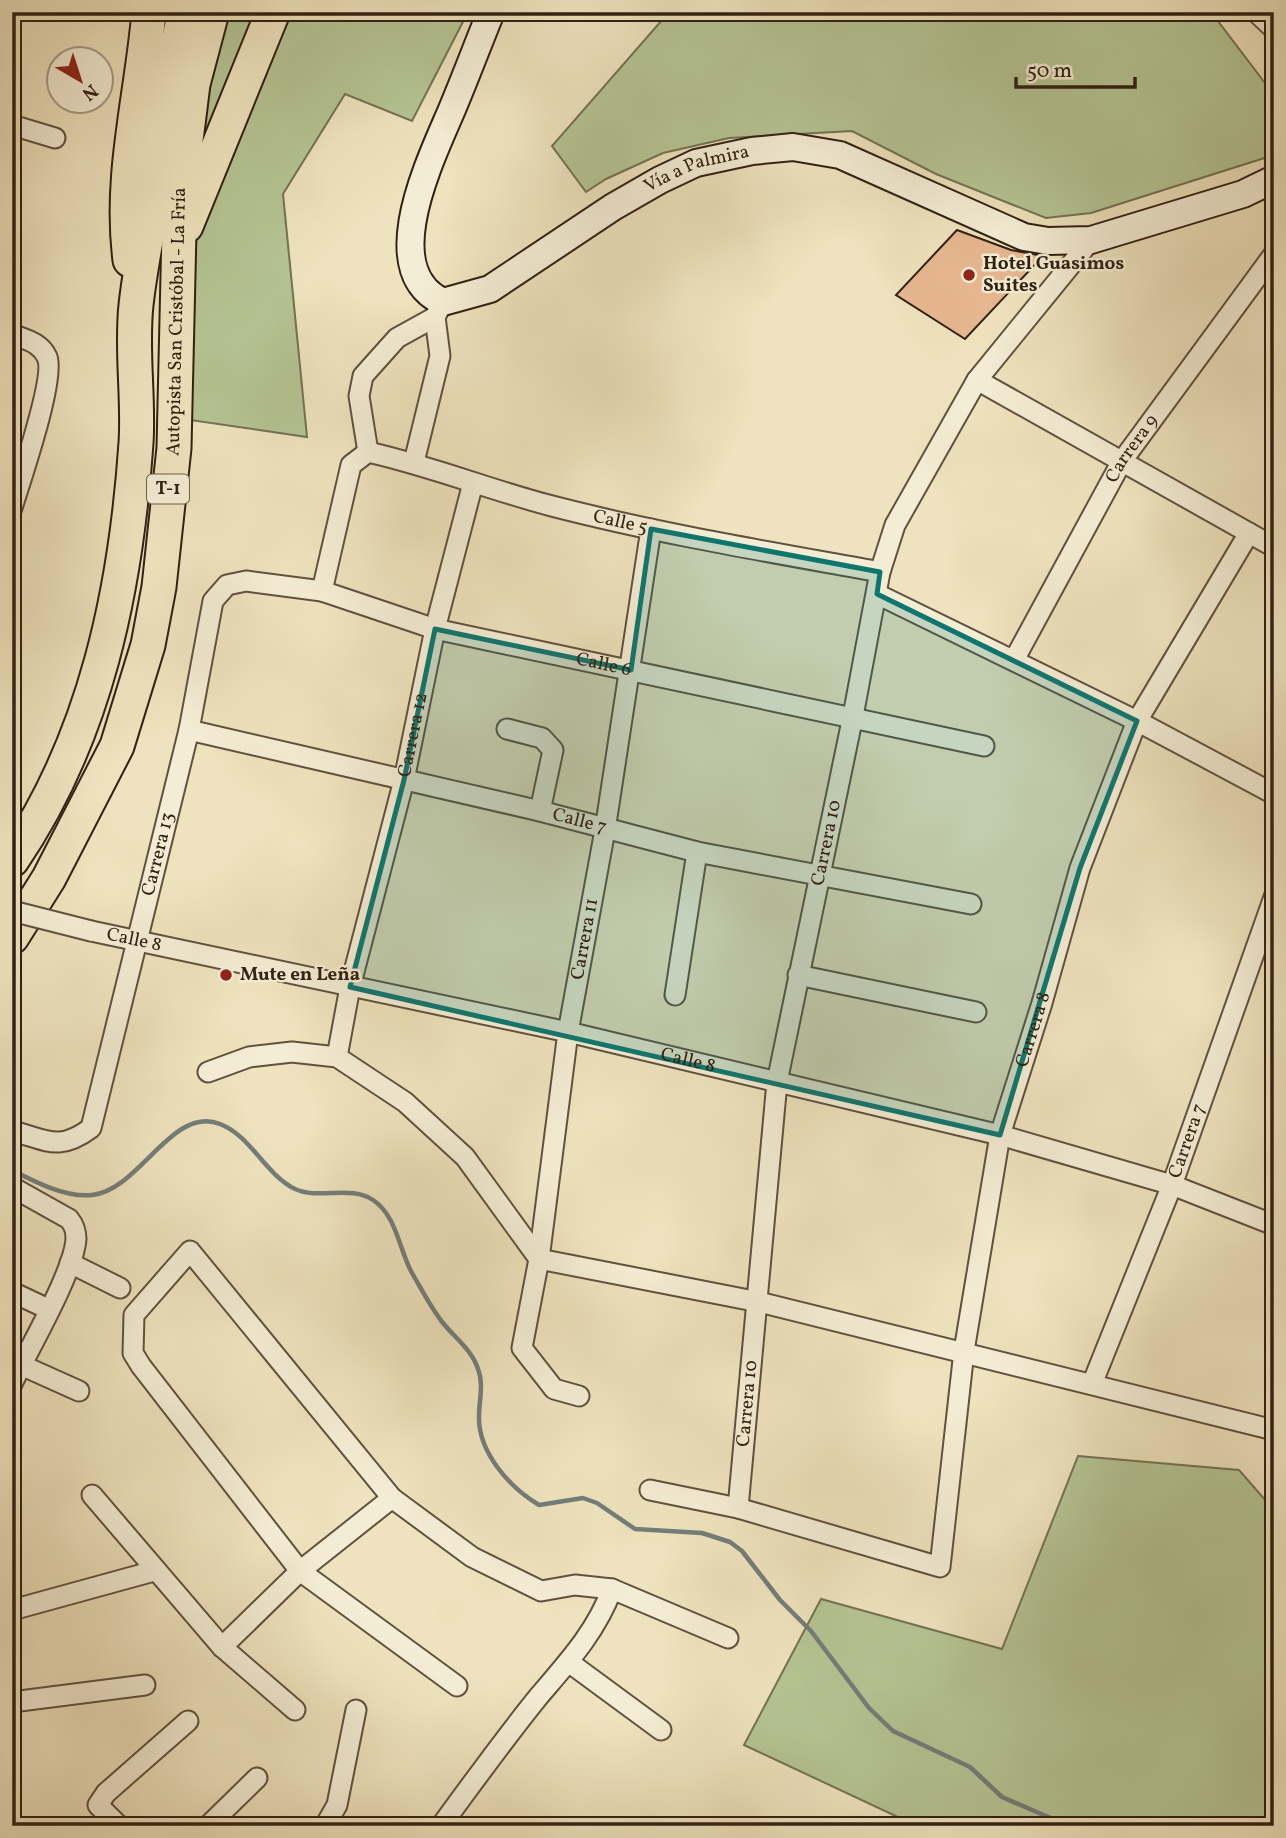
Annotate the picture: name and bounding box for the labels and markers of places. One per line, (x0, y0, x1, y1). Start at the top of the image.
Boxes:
place label: Hotel Guasimos Suites (983, 251, 1124, 299)
marker: Hotel Guasimos Suites (961, 267, 977, 283)
place label: Mute en Leña (240, 962, 360, 988)
marker: Mute en Leña (218, 967, 234, 983)

